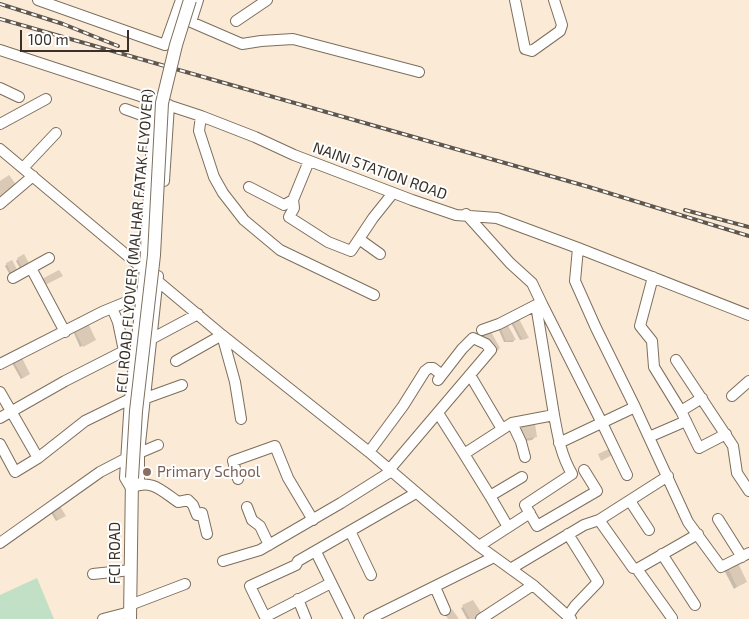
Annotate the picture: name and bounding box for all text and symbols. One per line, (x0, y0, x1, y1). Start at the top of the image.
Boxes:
scale bar (22, 20, 131, 52)
text: 100 m (28, 30, 69, 48)
street label: FCI ROAD FLYOVER (MALHAR FATAK FLYOVER) (113, 88, 157, 394)
street label: NAINI STATION ROAD (310, 138, 450, 204)
place label: Primary School (157, 463, 260, 481)
marker: Primary School (141, 466, 153, 478)
street label: FCI ROAD (106, 522, 124, 584)

